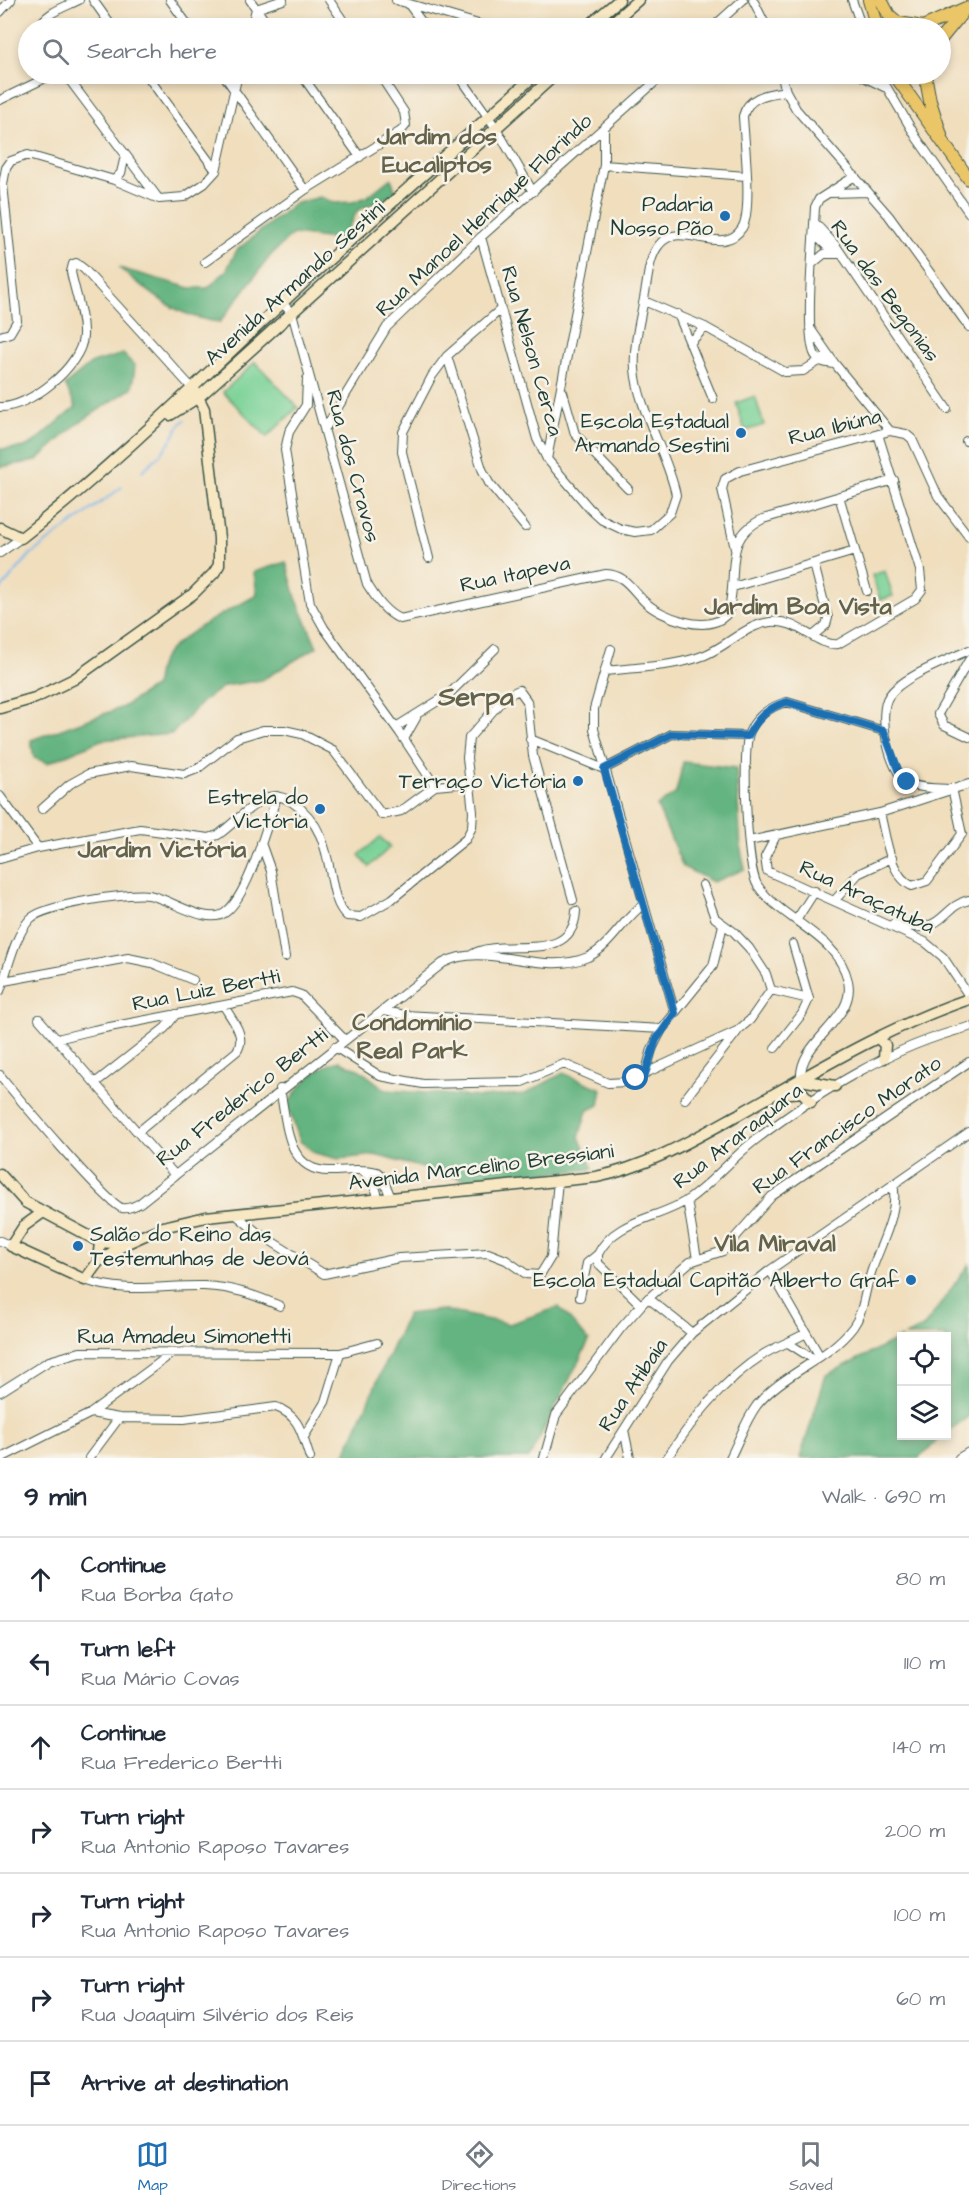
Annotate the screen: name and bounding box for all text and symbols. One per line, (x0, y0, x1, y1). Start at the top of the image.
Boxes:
search box (18, 18, 951, 84)
icon: search (39, 35, 72, 68)
text: Search here (87, 36, 217, 67)
street label: Rua Manoel Henrique Florindo (369, 107, 599, 323)
district label: Jardim dos Eucaliptos (376, 120, 497, 182)
place label: Padaria Nosso Pão (611, 190, 713, 243)
street label: Avenida Armando Sestini (199, 194, 391, 372)
marker: Padaria Nosso Pão (718, 209, 732, 223)
street label: Rua das Begonias (822, 214, 946, 369)
street label: Rua Nelson Cerca (494, 263, 570, 440)
street label: Rua dos Cravos (319, 387, 387, 545)
street label: Rua Ibiúna (786, 401, 885, 453)
place label: Escola Estadual Armando Sestini (575, 407, 729, 460)
marker: Escola Estadual Armando Sestini (734, 426, 748, 440)
street label: Rua Itapeva (457, 548, 573, 601)
district label: Jardim Boa Vista (703, 590, 892, 624)
district label: Serpa (437, 678, 514, 716)
place label: Terraço Victória (399, 767, 566, 796)
route end (893, 768, 919, 794)
marker: Terraço Victória (571, 774, 585, 788)
place label: Estrela do Victória (209, 783, 308, 836)
marker: Estrela do Victória (313, 802, 327, 816)
district label: Jardim Victória (77, 833, 247, 867)
street label: Rua Araçatuba (795, 853, 940, 941)
street label: Rua Luiz Bertti (130, 961, 282, 1019)
district label: Condomínio Real Park (352, 1006, 472, 1068)
street label: Rua Frederico Bertti (150, 1021, 334, 1173)
street label: Rua Francisco Morato (747, 1049, 947, 1201)
route start (622, 1064, 648, 1090)
street label: Rua Araraquara (667, 1076, 809, 1196)
street label: Avenida Marcelino Bressiani (347, 1136, 615, 1198)
place label: Salão do Reino das Testemunhas de Jeová (90, 1220, 309, 1273)
district label: Vila Miraval (713, 1227, 836, 1261)
marker: Salão do Reino das Testemunhas de Jeová (71, 1239, 85, 1253)
place label: Escola Estadual Capitão Alberto Graf (533, 1266, 900, 1296)
marker: Escola Estadual Capitão Alberto Graf (904, 1273, 918, 1287)
street label: Rua Amadeu Simonetti (77, 1322, 291, 1351)
map controls (897, 1332, 951, 1440)
button: locate (897, 1332, 951, 1386)
street label: Rua Atibaia (591, 1333, 675, 1437)
button: layers (897, 1386, 951, 1440)
text: 9 min (24, 1479, 86, 1515)
text: Walk · 690 m (822, 1483, 945, 1511)
text: Continue (81, 1550, 166, 1581)
icon: ahead (24, 1563, 57, 1596)
text: 80 m (896, 1565, 945, 1593)
text: Rua Borba Gato (81, 1581, 233, 1609)
text: Turn left (81, 1634, 175, 1665)
icon: left (24, 1647, 57, 1680)
text: 110 m (904, 1649, 945, 1677)
text: Rua Mário Covas (81, 1665, 240, 1693)
text: Continue (81, 1718, 166, 1749)
icon: ahead (24, 1731, 57, 1764)
text: 140 m (893, 1733, 945, 1761)
text: Rua Frederico Bertti (81, 1749, 282, 1777)
text: Turn right (81, 1802, 184, 1833)
icon: right (24, 1815, 57, 1848)
text: 200 m (885, 1817, 945, 1845)
text: Rua Antonio Raposo Tavares (81, 1833, 349, 1861)
text: Turn right (81, 1886, 184, 1917)
icon: right (24, 1899, 57, 1932)
text: 100 m (894, 1901, 945, 1929)
text: Rua Antonio Raposo Tavares (81, 1917, 349, 1945)
text: Turn right (81, 1970, 184, 2001)
icon: right (24, 1983, 57, 2016)
text: 60 m (896, 1985, 945, 2013)
text: Rua Joaquim Silvério dos Reis (81, 2001, 354, 2029)
icon: arrive (24, 2067, 57, 2100)
text: Arrive at destination (81, 2068, 288, 2099)
tab: Map (136, 2138, 169, 2196)
tab: Directions (442, 2138, 516, 2196)
tab: Saved (789, 2138, 833, 2196)

